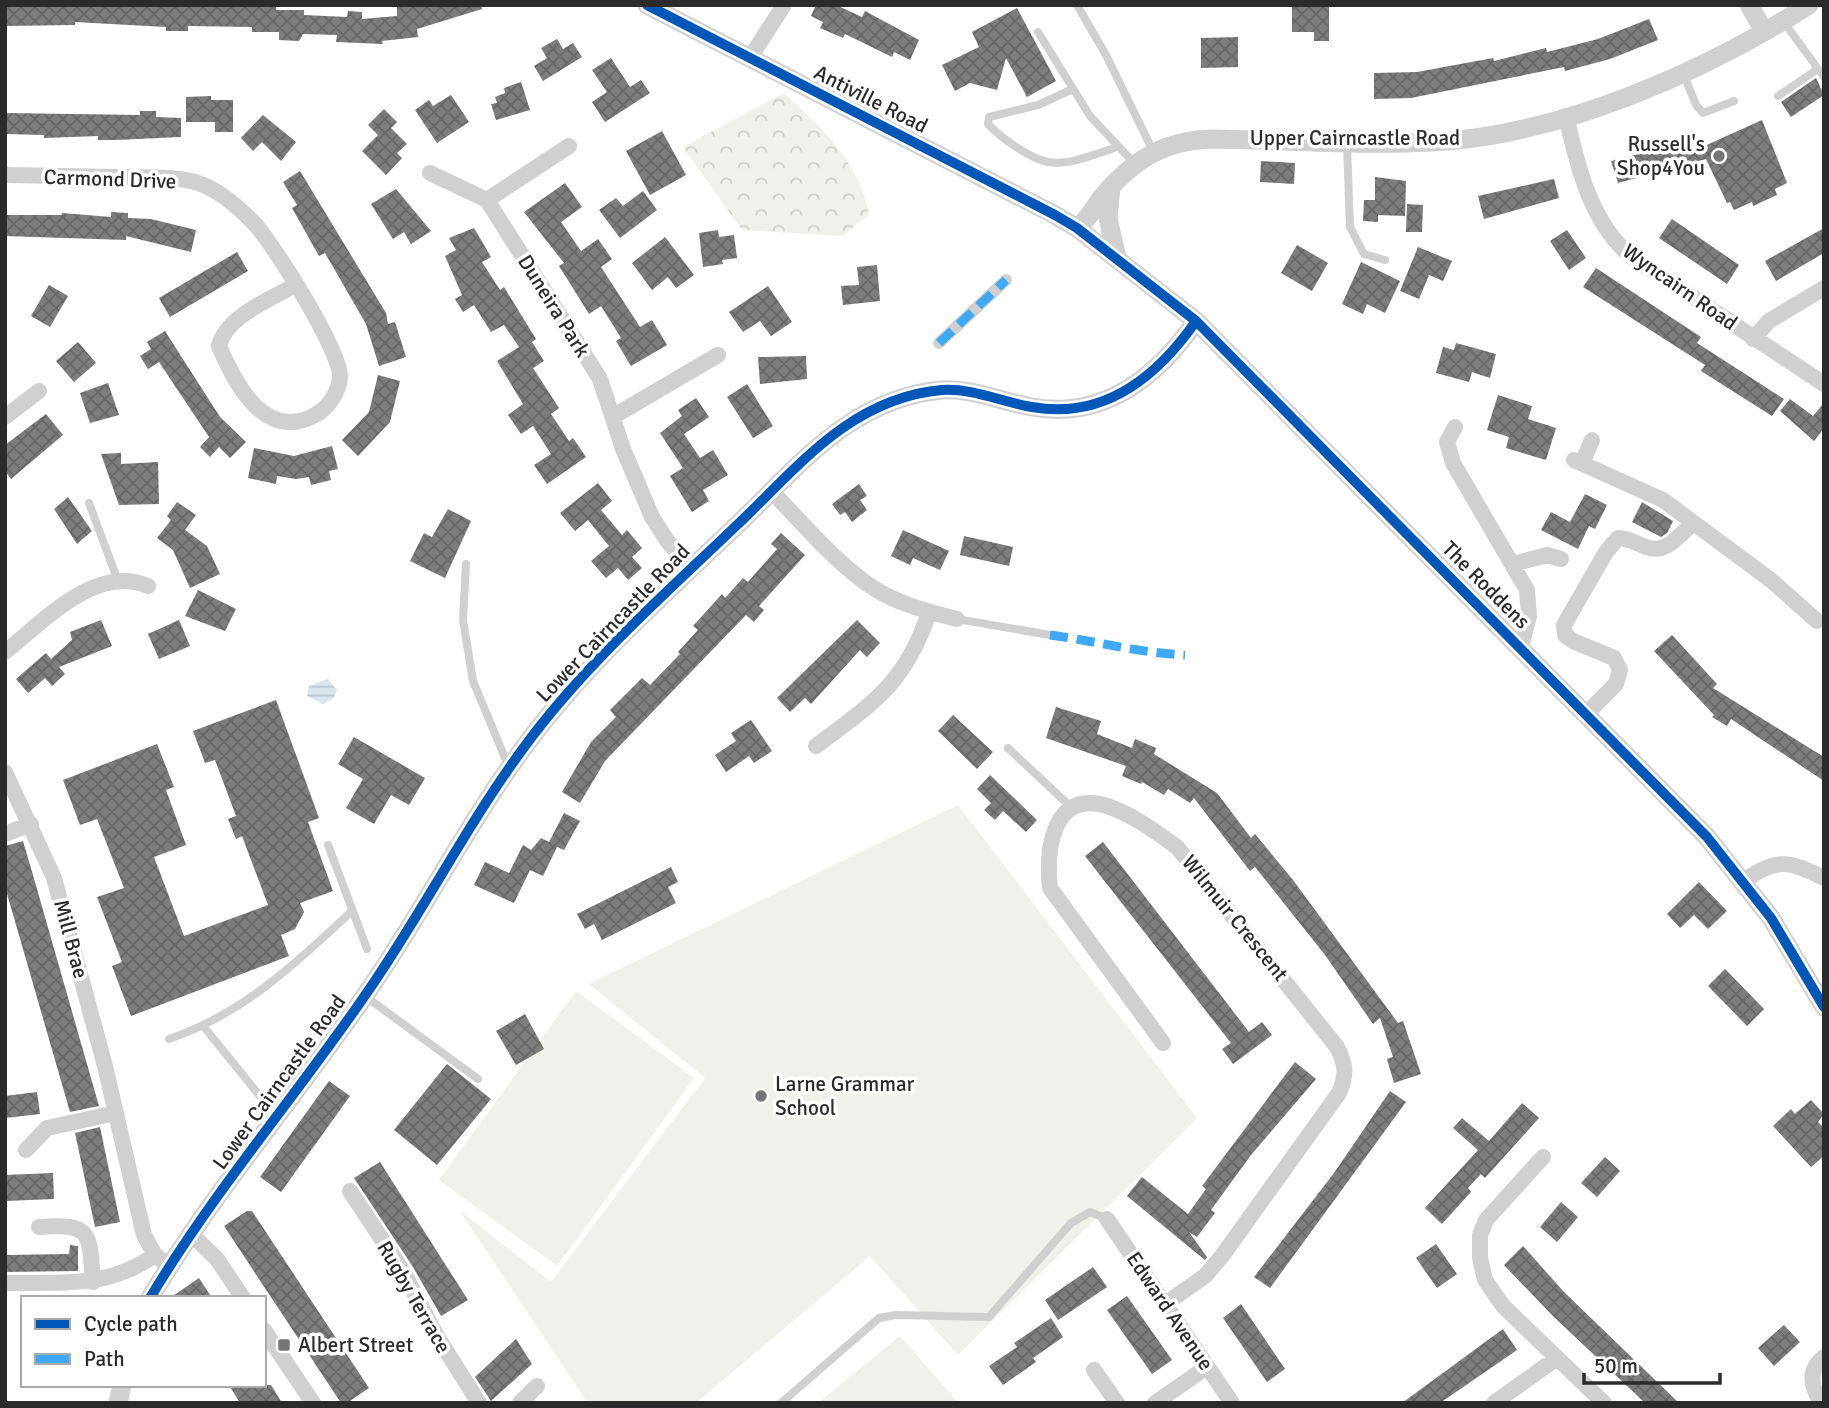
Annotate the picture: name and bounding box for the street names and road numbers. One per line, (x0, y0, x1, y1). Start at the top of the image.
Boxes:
street label: Antiville Road (810, 59, 932, 139)
street label: Upper Cairncastle Road (1250, 125, 1460, 151)
street label: Carmond Drive (43, 164, 177, 194)
street label: Wyncairn Road (1618, 238, 1742, 336)
street label: Duneira Park (512, 250, 596, 362)
street label: The Roddens (1437, 536, 1535, 634)
street label: Lower Cairncastle Road (531, 538, 695, 708)
street label: Wilmuir Crescent (1176, 850, 1294, 986)
street label: Mill Brae (48, 897, 94, 981)
street label: Lower Cairncastle Road (207, 989, 351, 1175)
street label: Rugby Terrace (371, 1236, 457, 1358)
street label: Edward Avenue (1121, 1247, 1219, 1375)

